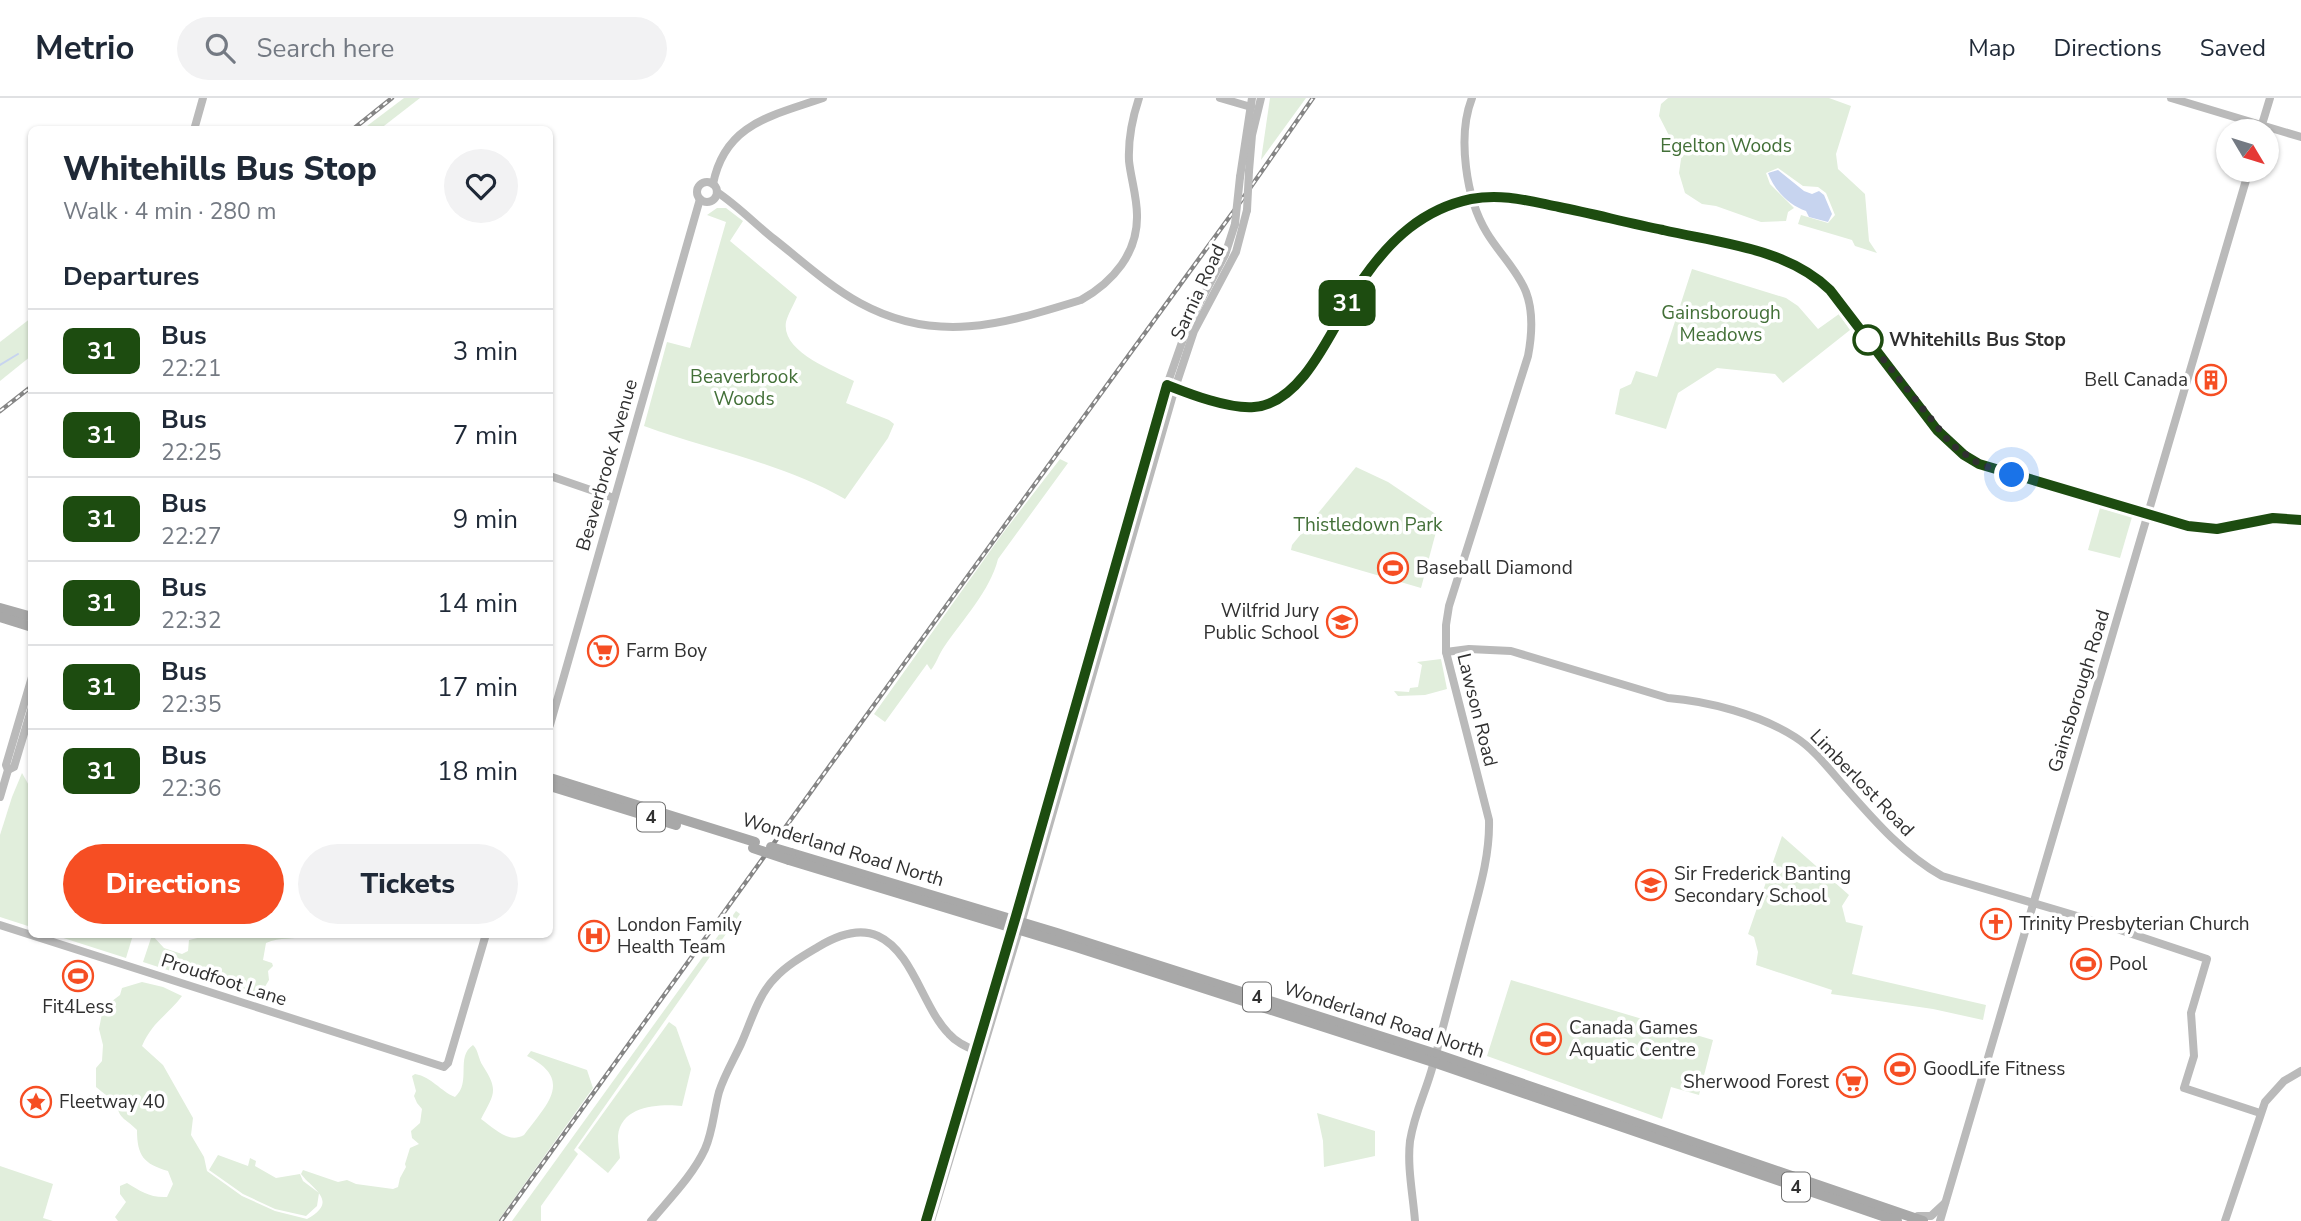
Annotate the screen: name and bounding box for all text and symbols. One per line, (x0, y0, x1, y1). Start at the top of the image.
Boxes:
search box (177, 17, 667, 80)
text: Metrio (35, 26, 135, 71)
icon: search (201, 29, 239, 67)
text: Search here (257, 31, 394, 66)
text: Map (1968, 32, 2015, 64)
text: Directions (2053, 32, 2162, 64)
text: Saved (2200, 32, 2266, 64)
north arrow (2216, 119, 2278, 182)
map controls (2216, 119, 2279, 182)
park label: Egelton Woods (1660, 133, 1792, 159)
text: Whitehills Bus Stop (63, 147, 377, 192)
button: heart (444, 149, 518, 223)
text: Walk · 4 min · 280 m (63, 196, 276, 227)
street label: Sarnia Road (1164, 240, 1232, 344)
text: Departures (63, 259, 199, 294)
line badge: 31 (1316, 280, 1378, 326)
text: 31 (1333, 287, 1361, 319)
park label: Gainsborough Meadows (1661, 300, 1781, 348)
text: Bus (161, 318, 207, 353)
marker: Whitehills Bus Stop (1853, 325, 1883, 355)
place label: Whitehills Bus Stop (1889, 327, 2066, 353)
text: 3 min (453, 334, 518, 369)
text: 31 (87, 335, 116, 367)
text: 22:21 (161, 353, 221, 384)
building icon: Bell Canada (2194, 363, 2228, 397)
park label: Beaverbrook Woods (690, 364, 798, 412)
place label: Bell Canada (2084, 367, 2188, 393)
street label: Beaverbrook Avenue (570, 376, 644, 554)
text: Bus (161, 402, 207, 437)
text: 7 min (453, 418, 518, 453)
text: 31 (87, 419, 116, 451)
text: 22:25 (161, 437, 221, 468)
your location (1994, 457, 2029, 492)
text: Bus (161, 486, 207, 521)
text: 9 min (453, 502, 518, 537)
text: 31 (87, 503, 116, 535)
park label: Thistledown Park (1293, 512, 1443, 538)
text: 22:27 (161, 521, 221, 552)
sports icon: Baseball Diamond (1376, 551, 1410, 585)
place label: Baseball Diamond (1416, 555, 1573, 581)
text: Bus (161, 570, 207, 605)
text: 14 min (437, 586, 518, 621)
text: 31 (87, 587, 116, 619)
place label: Wilfrid Jury Public School (1204, 598, 1319, 646)
text: 22:32 (161, 605, 221, 636)
school or university icon: Wilfrid Jury Public School (1325, 605, 1359, 639)
street label: Gainsborough Road (2042, 607, 2116, 775)
supermarket icon: Farm Boy (586, 634, 620, 668)
place label: Farm Boy (626, 638, 707, 664)
street label: Lawson Road (1450, 651, 1504, 769)
text: Bus (161, 654, 207, 689)
text: 17 min (437, 670, 518, 705)
text: 31 (87, 671, 116, 703)
text: 22:35 (161, 689, 221, 720)
street label: Limberlost Road (1804, 724, 1920, 842)
text: Bus (161, 738, 207, 773)
text: 18 min (437, 754, 518, 789)
text: 31 (87, 755, 116, 787)
text: 22:36 (161, 773, 221, 804)
road number: 4 (637, 802, 665, 832)
street label: Wonderland Road North (739, 807, 947, 893)
button: Directions (63, 844, 284, 924)
button: Tickets (298, 844, 518, 924)
place label: Sir Frederick Banting Secondary School (1674, 861, 1851, 909)
school or university icon: Sir Frederick Banting Secondary School (1634, 868, 1668, 902)
church icon: Trinity Presbyterian Church (1979, 907, 2013, 941)
place label: Trinity Presbyterian Church (2019, 911, 2250, 937)
place label: London Family Health Team (617, 912, 742, 960)
hospital icon: London Family Health Team (577, 919, 611, 953)
street label: Proudfoot Lane (158, 947, 290, 1013)
sports icon: Pool (2069, 947, 2103, 981)
place label: Pool (2109, 951, 2148, 977)
sports icon: Fit4Less (61, 959, 95, 993)
street label: Wonderland Road North (1280, 975, 1488, 1065)
road number: 4 (1243, 982, 1271, 1012)
place label: Fit4Less (42, 994, 114, 1020)
place label: Canada Games Aquatic Centre (1569, 1015, 1698, 1063)
sports icon: Canada Games Aquatic Centre (1529, 1022, 1563, 1056)
sports icon: GoodLife Fitness (1883, 1052, 1917, 1086)
place label: GoodLife Fitness (1923, 1056, 2065, 1082)
supermarket icon: Sherwood Forest (1835, 1065, 1869, 1099)
place label: Sherwood Forest (1683, 1069, 1829, 1095)
place icon: Fleetway 40 (19, 1085, 53, 1119)
place label: Fleetway 40 (59, 1089, 165, 1115)
road number: 4 (1782, 1172, 1810, 1202)

